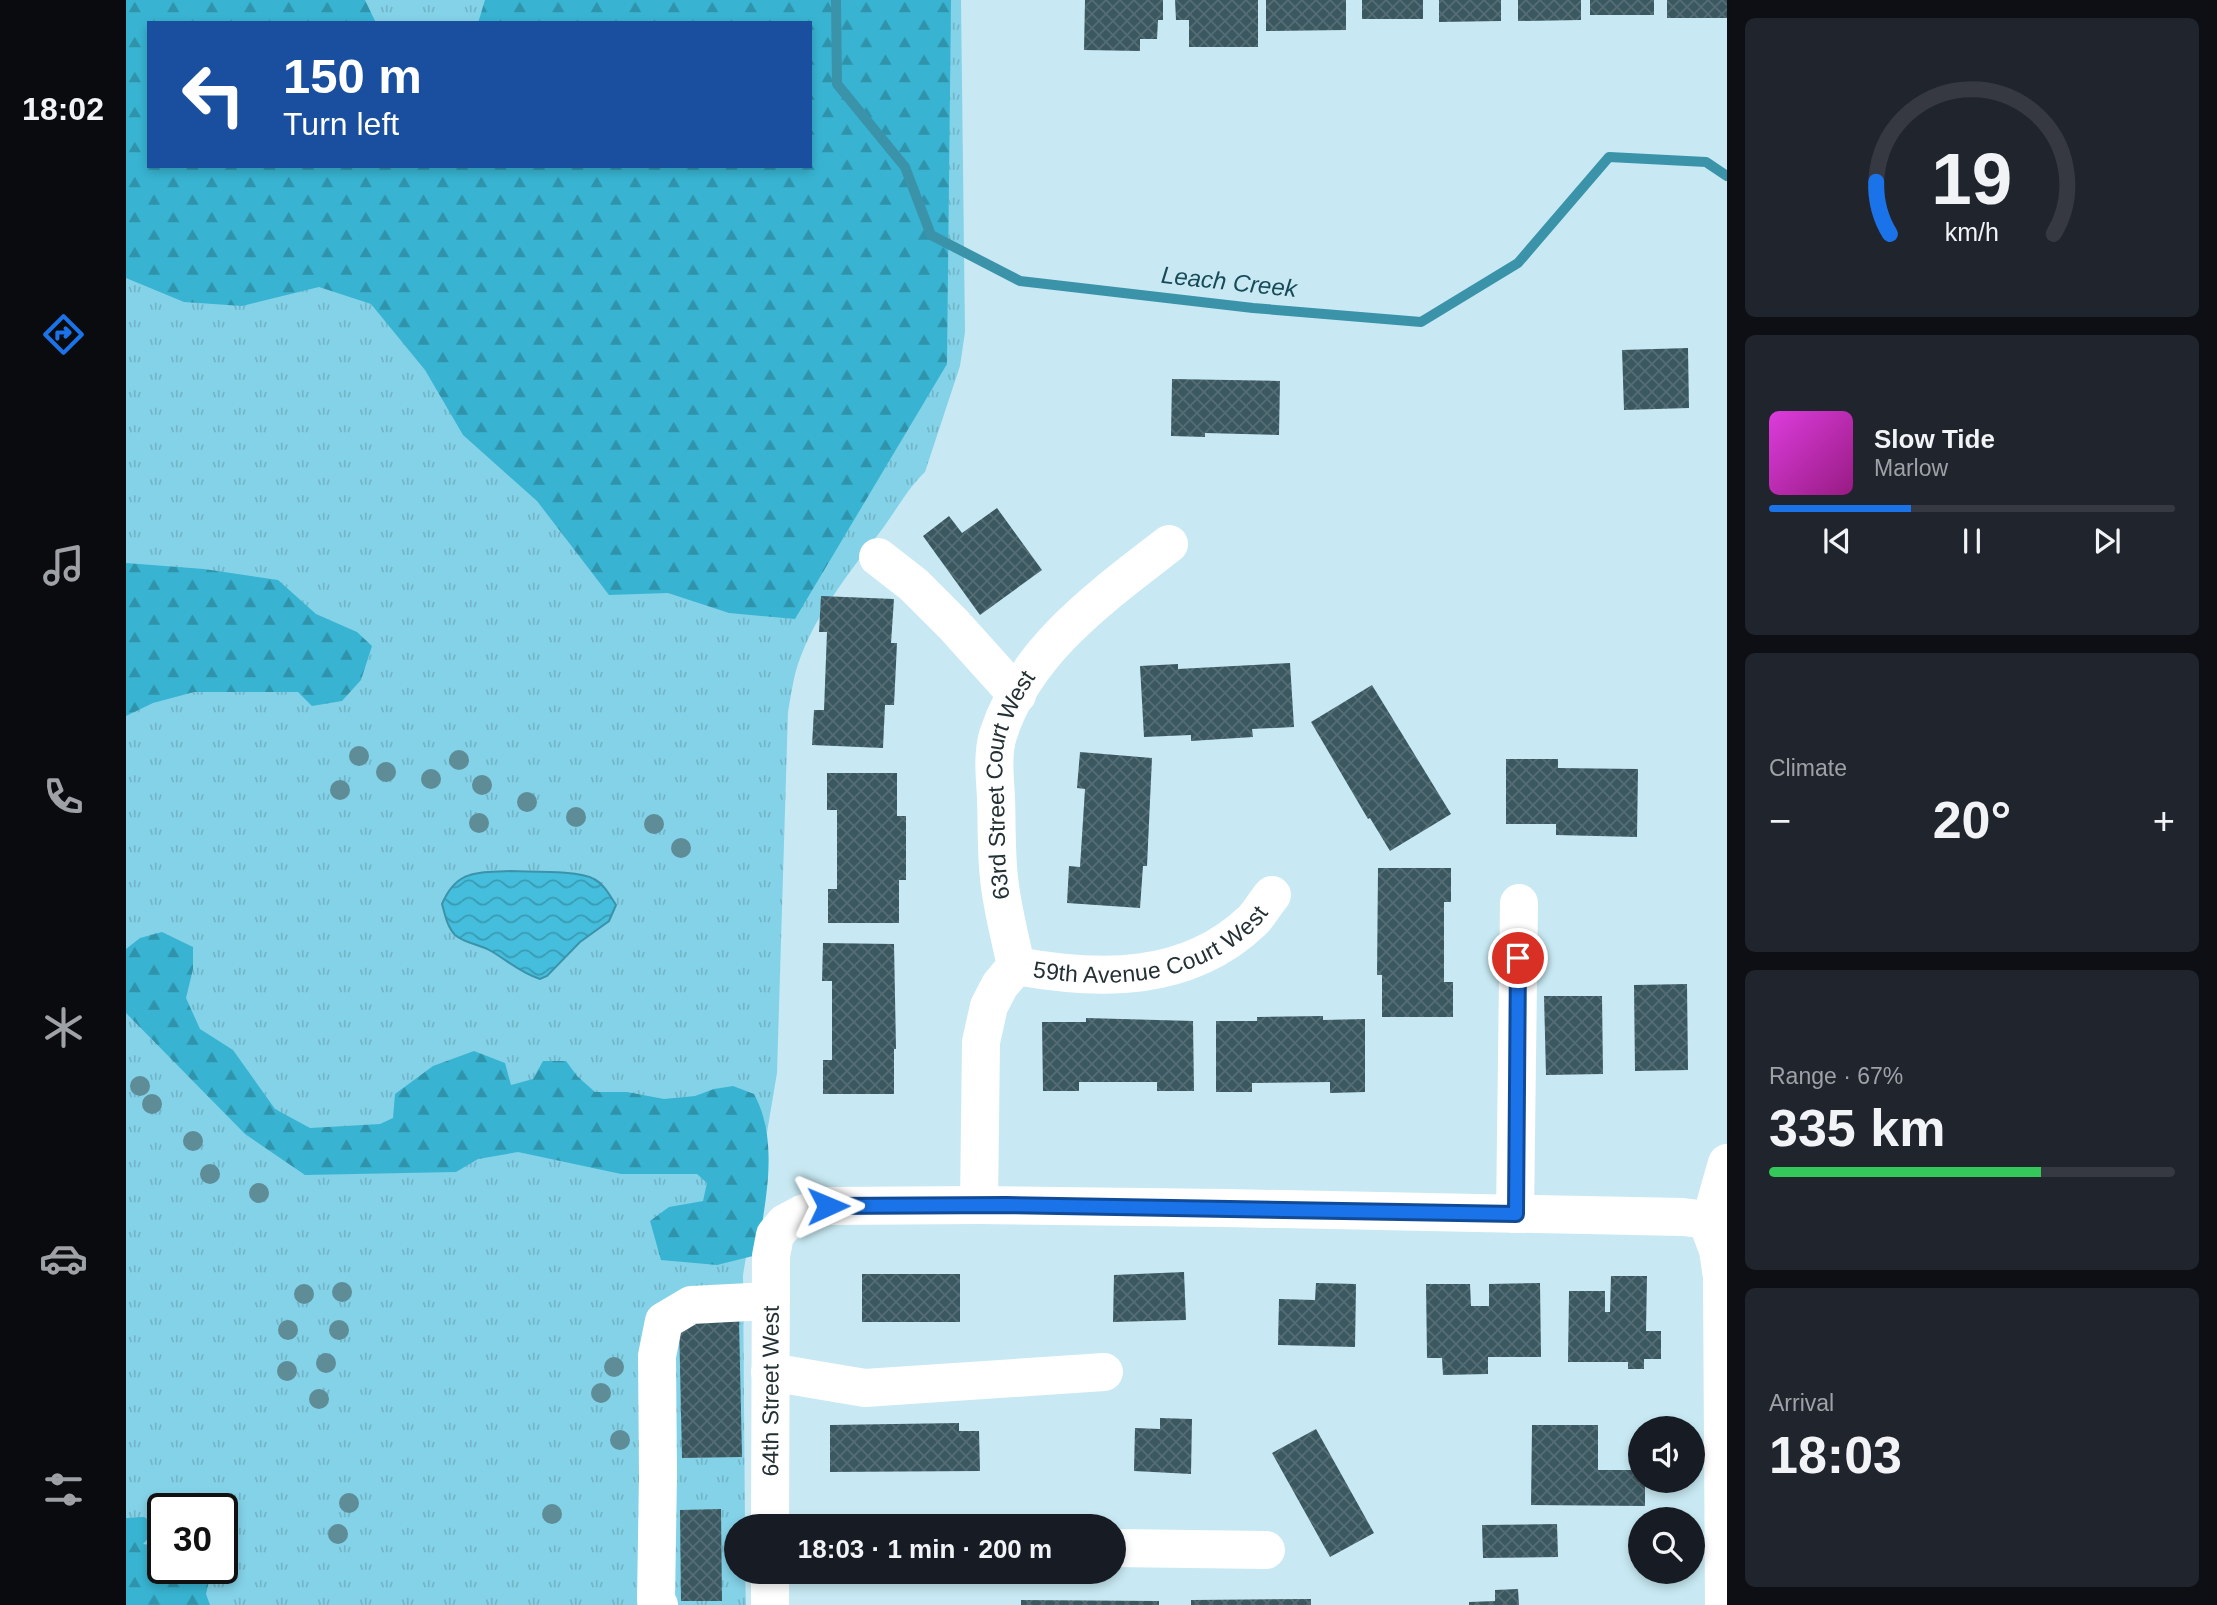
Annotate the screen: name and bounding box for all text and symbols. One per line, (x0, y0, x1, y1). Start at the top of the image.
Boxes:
icon: left (168, 49, 259, 140)
text: 150 m (283, 49, 422, 103)
text: 18:02 (22, 91, 104, 127)
text: Turn left (283, 106, 399, 142)
text: 19 (1932, 138, 2012, 219)
text: km/h (1945, 218, 1999, 246)
water label: Leach Creek (1160, 261, 1300, 302)
icon: directions (39, 310, 88, 359)
text: Slow Tide (1874, 424, 1995, 454)
text: Marlow (1874, 455, 1948, 481)
icon: previous (1818, 522, 1856, 560)
icon: pause (1953, 522, 1991, 560)
icon: next (2088, 522, 2126, 560)
icon: music (39, 541, 88, 590)
street label: 63rd Street Court West (981, 665, 1040, 901)
text: Climate (1769, 755, 1847, 781)
icon: phone (39, 772, 88, 821)
text: 20° (1933, 791, 2011, 849)
text: − (1769, 800, 1791, 842)
text: + (2153, 800, 2175, 842)
street label: 59th Avenue Court West (1032, 900, 1273, 988)
pin (1488, 928, 1548, 988)
icon: arrive (1499, 939, 1537, 977)
icon: climate (39, 1003, 88, 1052)
text: Range · 67% (1769, 1063, 1903, 1089)
text: 335 km (1769, 1099, 1945, 1157)
position arrow (791, 1169, 865, 1243)
icon: car (39, 1234, 88, 1283)
street label: 64th Street West (757, 1305, 784, 1477)
text: Arrival (1769, 1390, 1834, 1416)
map controls (1628, 1416, 1705, 1584)
button: sound (1628, 1416, 1705, 1493)
text: 18:03 (1769, 1426, 1902, 1484)
icon: filters (39, 1465, 88, 1514)
speed limit sign: 30 (147, 1493, 238, 1584)
button: search (1628, 1507, 1705, 1584)
text: 18:03 · 1 min · 200 m (798, 1534, 1052, 1564)

